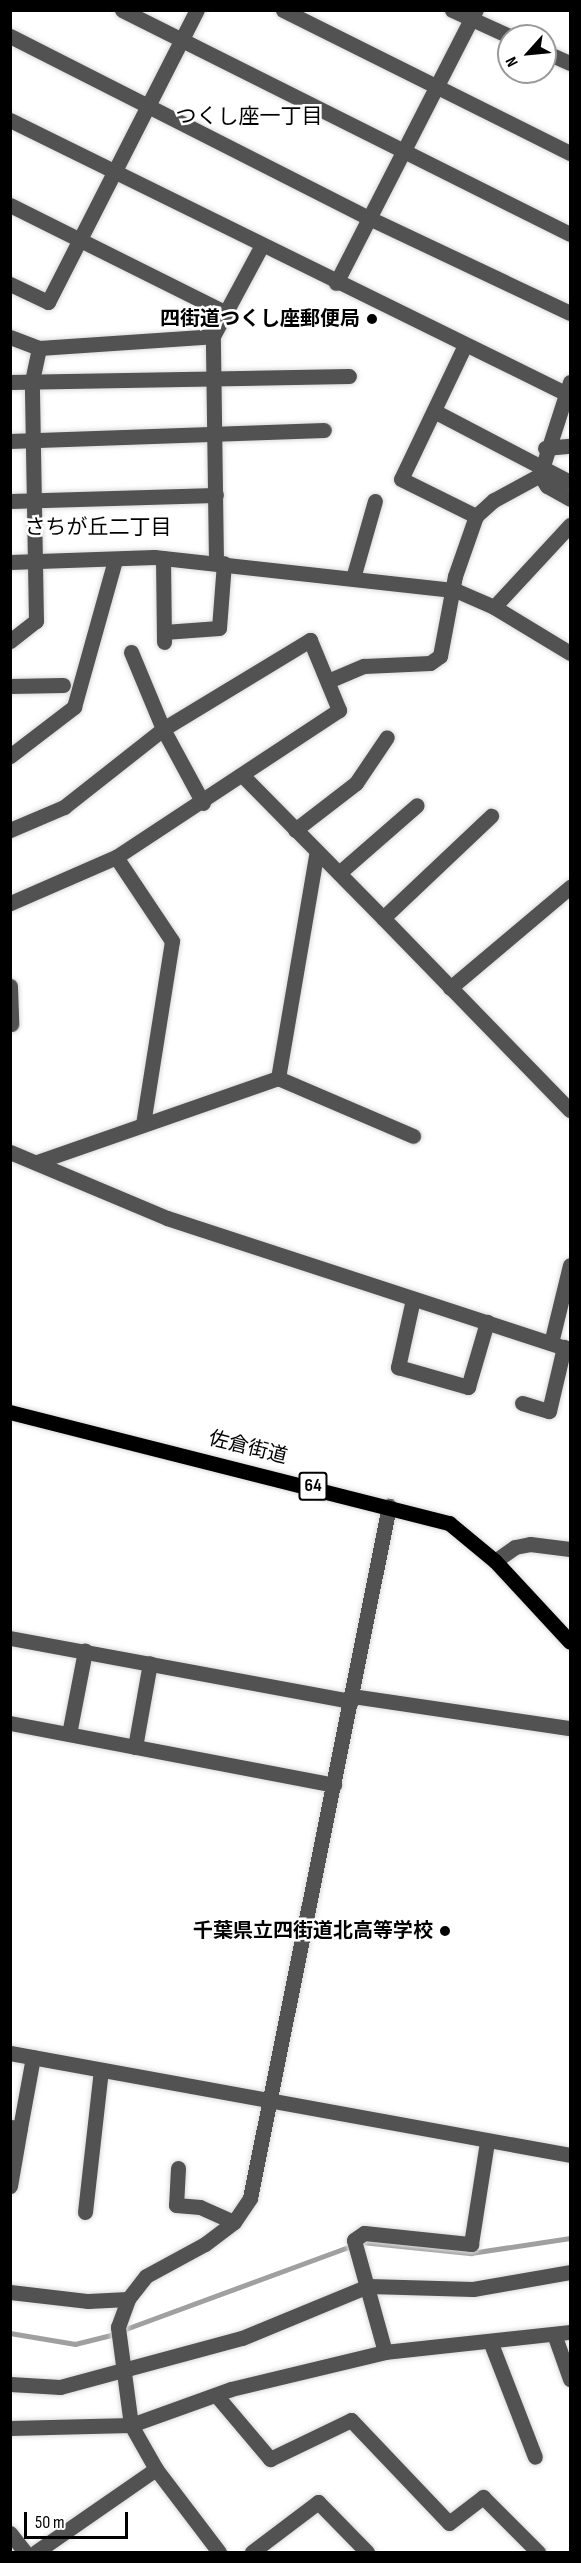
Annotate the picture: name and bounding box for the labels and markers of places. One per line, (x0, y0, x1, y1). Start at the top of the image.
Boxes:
place label: 四街道つくし座郵便局 (160, 307, 360, 331)
marker: 四街道つくし座郵便局 (365, 312, 379, 326)
place label: 千葉県立四街道北高等学校 (193, 1919, 433, 1943)
marker: 千葉県立四街道北高等学校 (438, 1924, 452, 1938)

